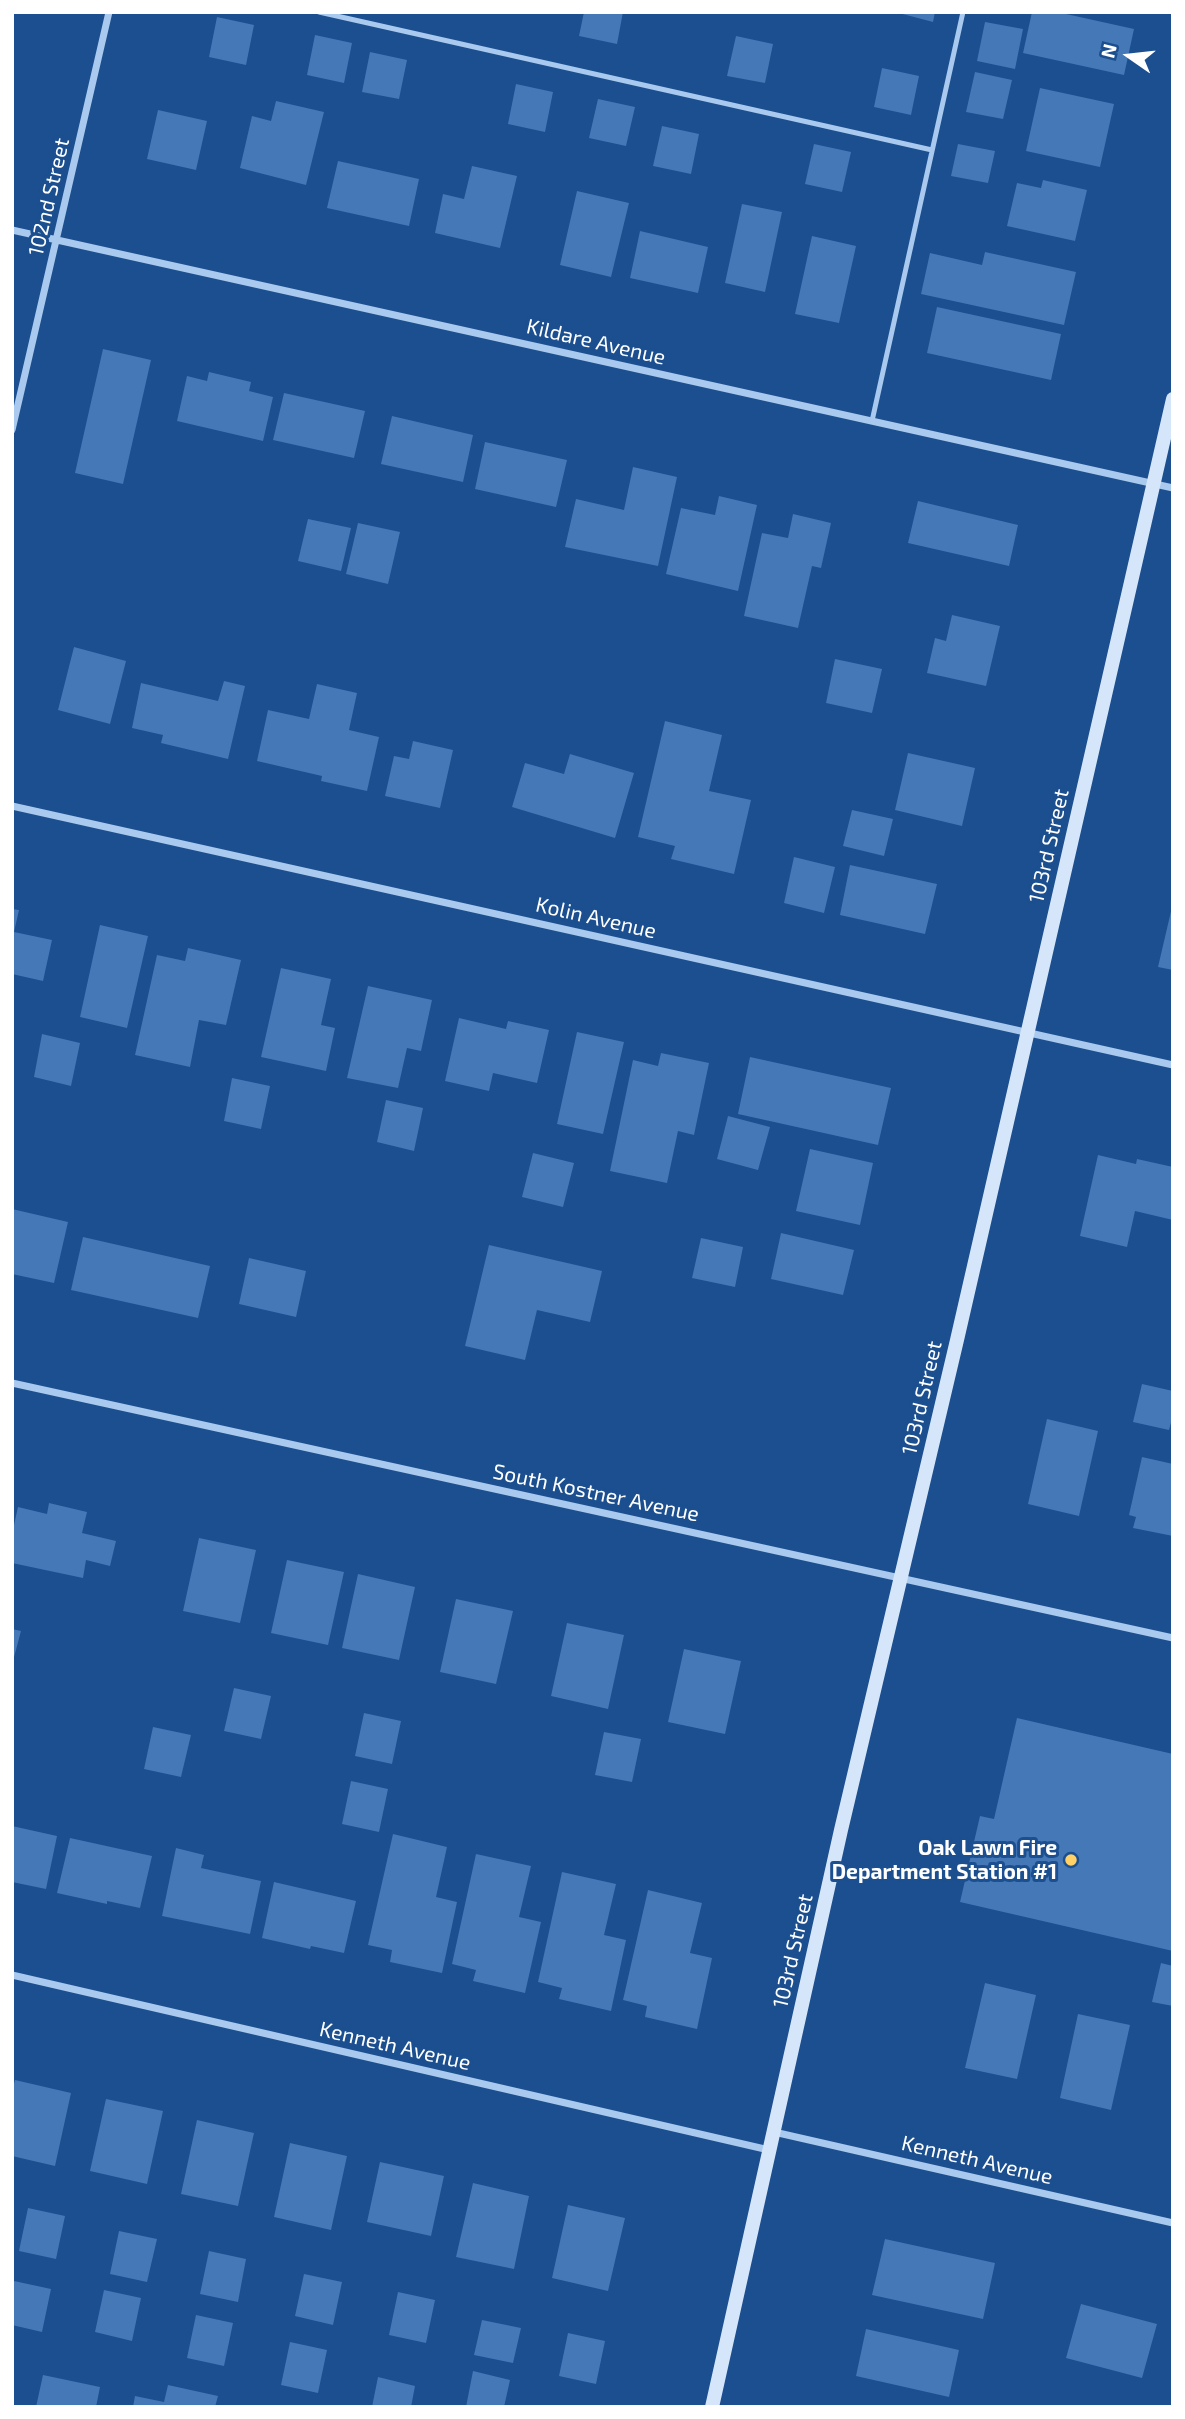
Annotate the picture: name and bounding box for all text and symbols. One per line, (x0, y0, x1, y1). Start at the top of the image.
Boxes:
north arrow (1094, 21, 1164, 91)
text: N (1095, 41, 1121, 60)
street label: 102nd Street (23, 136, 75, 258)
street label: Kildare Avenue (524, 314, 668, 370)
street label: 103rd Street (1024, 787, 1074, 905)
street label: Kolin Avenue (533, 892, 659, 944)
street label: 103rd Street (897, 1339, 947, 1457)
street label: South Kostner Avenue (491, 1459, 701, 1527)
place label: Oak Lawn Fire Department Station #1 (832, 1835, 1057, 1885)
marker: Oak Lawn Fire Department Station #1 (1063, 1852, 1079, 1868)
street label: 103rd Street (768, 1892, 818, 2010)
street label: Kenneth Avenue (317, 2016, 473, 2076)
street label: Kenneth Avenue (899, 2130, 1055, 2190)

